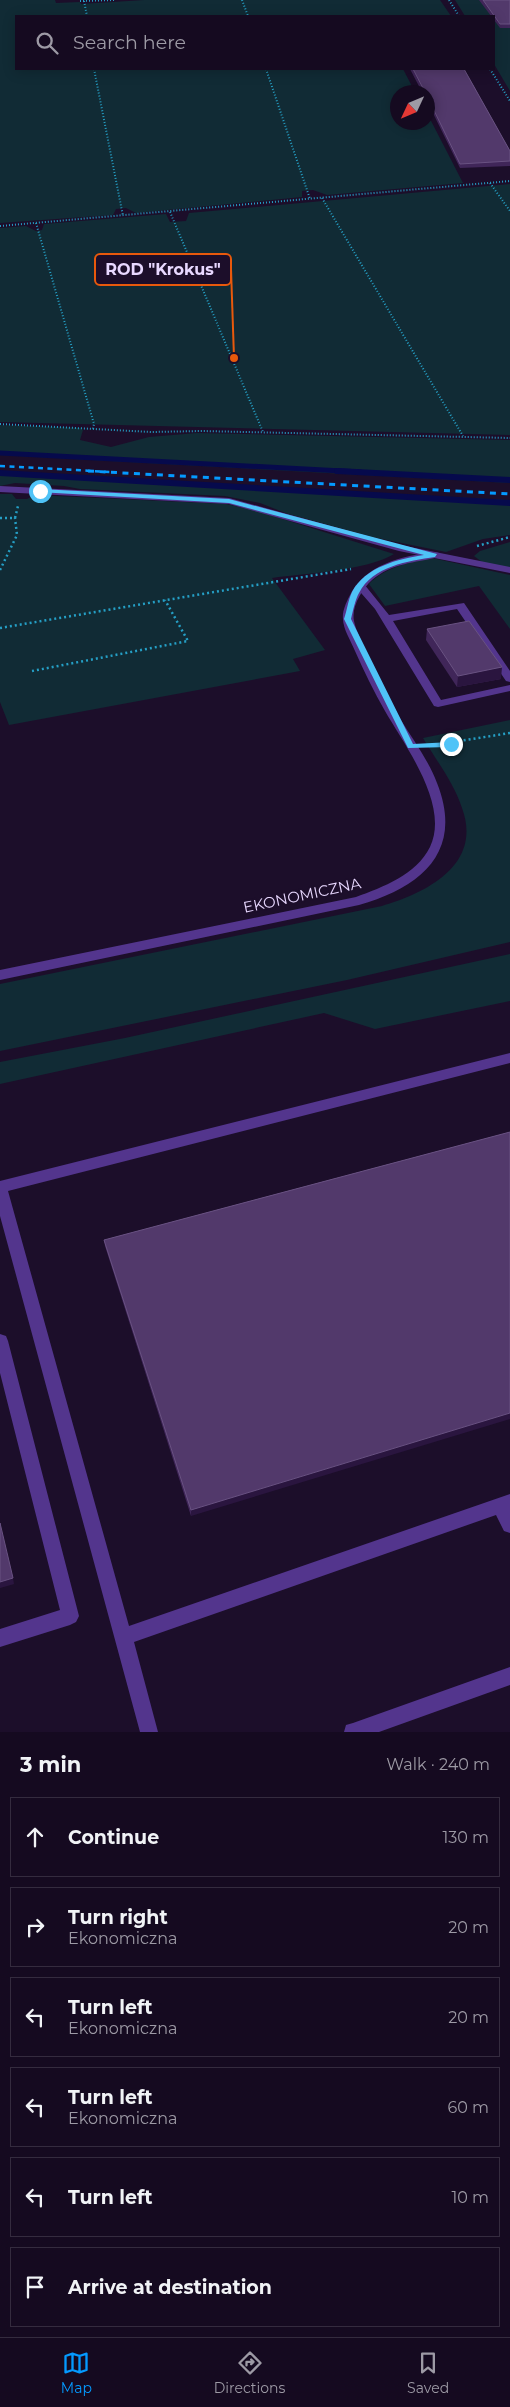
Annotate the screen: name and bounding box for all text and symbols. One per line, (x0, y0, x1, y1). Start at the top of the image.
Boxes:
search box (15, 15, 495, 70)
icon: search (33, 29, 61, 57)
text: Search here (73, 31, 186, 54)
north arrow (390, 85, 435, 130)
callout: ROD "Krokus" (95, 254, 231, 285)
text: ROD "Krokus" (105, 260, 221, 279)
route start (29, 480, 52, 503)
route end (440, 733, 463, 756)
street label: EKONOMICZNA (241, 873, 363, 917)
text: 3 min (20, 1752, 81, 1777)
text: Walk · 240 m (386, 1755, 490, 1774)
icon: ahead (21, 1823, 49, 1851)
text: Continue (68, 1826, 159, 1849)
text: 130 m (442, 1828, 489, 1847)
text: Turn right (68, 1906, 168, 1929)
icon: right (21, 1913, 49, 1941)
text: 20 m (448, 1918, 489, 1937)
text: Ekonomiczna (68, 1929, 177, 1948)
text: Turn left (68, 1996, 153, 2019)
icon: left (21, 2003, 49, 2031)
text: 20 m (448, 2008, 489, 2027)
text: Ekonomiczna (68, 2019, 177, 2038)
text: Turn left (68, 2086, 153, 2109)
icon: left (21, 2093, 49, 2121)
text: 60 m (447, 2098, 489, 2117)
text: Ekonomiczna (68, 2109, 177, 2128)
icon: left (21, 2183, 49, 2211)
text: Turn left (68, 2186, 153, 2209)
text: 10 m (451, 2188, 489, 2207)
icon: arrive (21, 2273, 49, 2301)
text: Arrive at destination (68, 2276, 272, 2299)
tab: Map (61, 2349, 92, 2397)
tab: Directions (214, 2349, 285, 2397)
tab: Saved (407, 2349, 449, 2397)

